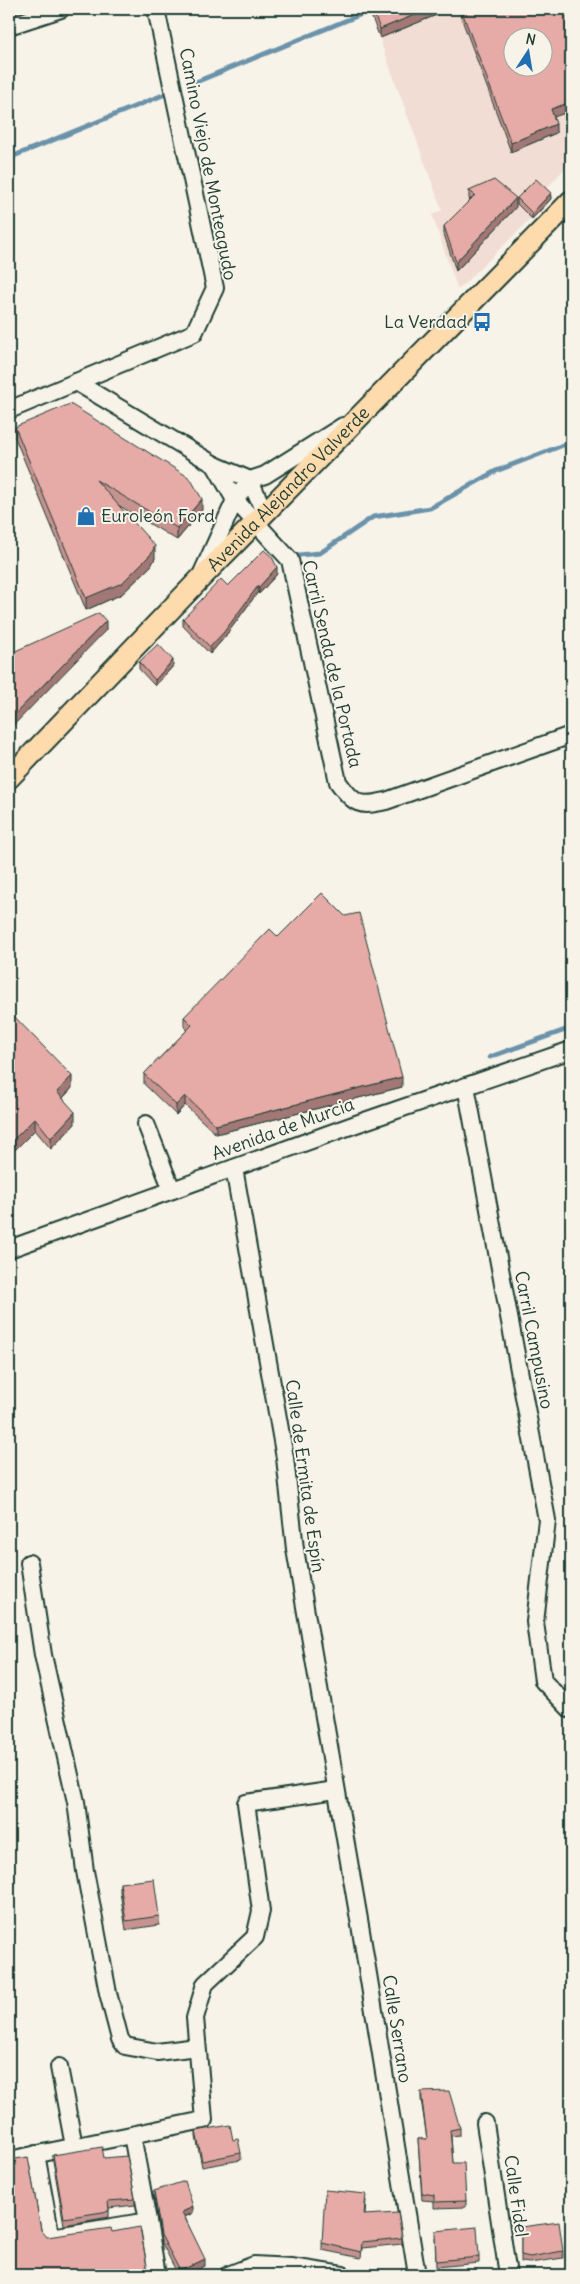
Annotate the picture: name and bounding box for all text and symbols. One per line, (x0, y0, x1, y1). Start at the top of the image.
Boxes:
north arrow (502, 28, 552, 78)
text: N (524, 29, 537, 49)
street label: Camino Viejo de Monteagudo (175, 46, 242, 282)
place label: La Verdad (384, 310, 467, 333)
bus stop icon: La Verdad (471, 311, 493, 333)
street label: Avenida Alejandro Valverde (202, 401, 374, 576)
place label: Euroleón Ford (101, 504, 215, 527)
shop icon: Euroleón Ford (75, 505, 97, 527)
street label: Carril Senda de la Portada (297, 558, 368, 770)
street label: Avenida de Murcia (209, 1092, 357, 1165)
street label: Carril Campusino (510, 1269, 559, 1411)
street label: Calle de Ermita de Espín (281, 1378, 330, 1574)
street label: Calle Serrano (378, 1973, 417, 2085)
street label: Calle Fidel (499, 2153, 534, 2238)

